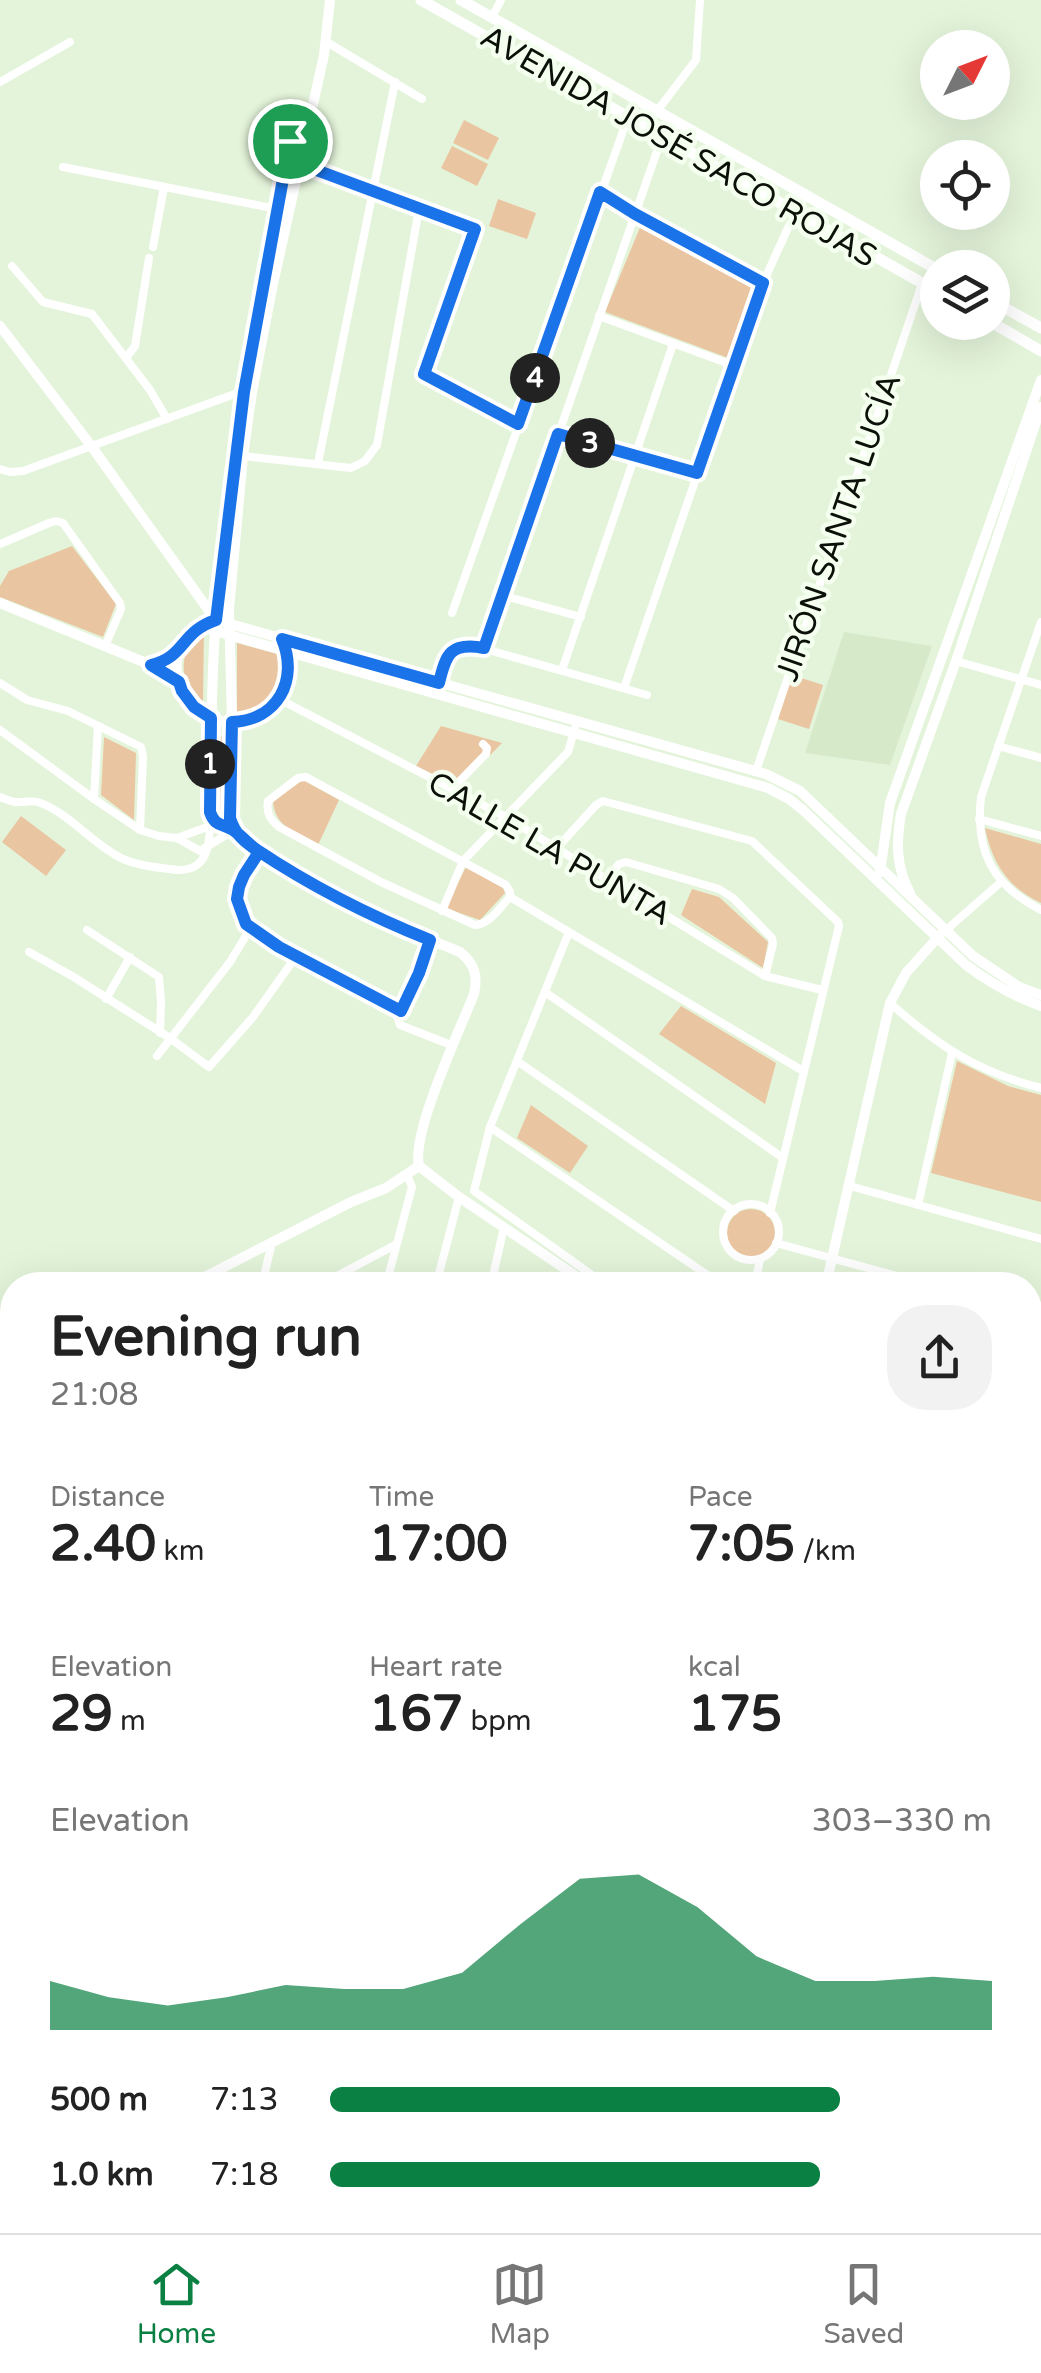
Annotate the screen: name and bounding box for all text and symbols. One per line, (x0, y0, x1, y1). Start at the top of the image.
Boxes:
street label: AVENIDA JOSÉ SACO ROJAS (474, 18, 883, 276)
north arrow (920, 30, 1010, 120)
map controls (920, 30, 1010, 340)
pin (248, 99, 333, 184)
icon: arrive (263, 114, 318, 169)
button: locate (920, 140, 1010, 230)
button: layers (920, 250, 1010, 340)
pin: 4 (510, 353, 560, 403)
text: 4 (526, 361, 544, 395)
street label: JIRÓN SANTA LUCÍA (767, 368, 910, 686)
pin: 3 (565, 418, 615, 468)
text: 3 (581, 426, 599, 460)
pin: 1 (185, 739, 235, 789)
text: 1 (201, 747, 219, 781)
street label: CALLE LA PUNTA (421, 764, 678, 934)
text: Evening run (50, 1305, 362, 1371)
button: share (887, 1305, 992, 1410)
text: 21:08 (50, 1376, 139, 1414)
text: Distance (50, 1480, 165, 1514)
text: Time (369, 1480, 434, 1514)
text: Pace (688, 1480, 752, 1514)
text: 2.40 (50, 1514, 156, 1574)
text: 17:00 (369, 1514, 508, 1574)
text: 7:05 (688, 1514, 795, 1574)
text: km (156, 1534, 204, 1568)
text: /km (795, 1534, 856, 1568)
text: Elevation (50, 1650, 172, 1684)
text: Heart rate (369, 1650, 503, 1684)
text: kcal (688, 1650, 741, 1684)
text: 29 (50, 1684, 113, 1744)
text: 167 (369, 1684, 463, 1744)
text: 175 (688, 1684, 782, 1744)
text: m (113, 1704, 146, 1738)
text: bpm (463, 1704, 532, 1738)
text: Elevation (50, 1802, 190, 1840)
text: 303–330 m (812, 1802, 992, 1840)
text: 500 m (50, 2081, 148, 2119)
text: 7:13 (210, 2081, 279, 2119)
text: 1.0 km (50, 2156, 154, 2194)
text: 7:18 (210, 2156, 279, 2194)
tab: Home (137, 2257, 216, 2351)
tab: Map (489, 2257, 550, 2351)
tab: Saved (823, 2257, 904, 2351)

